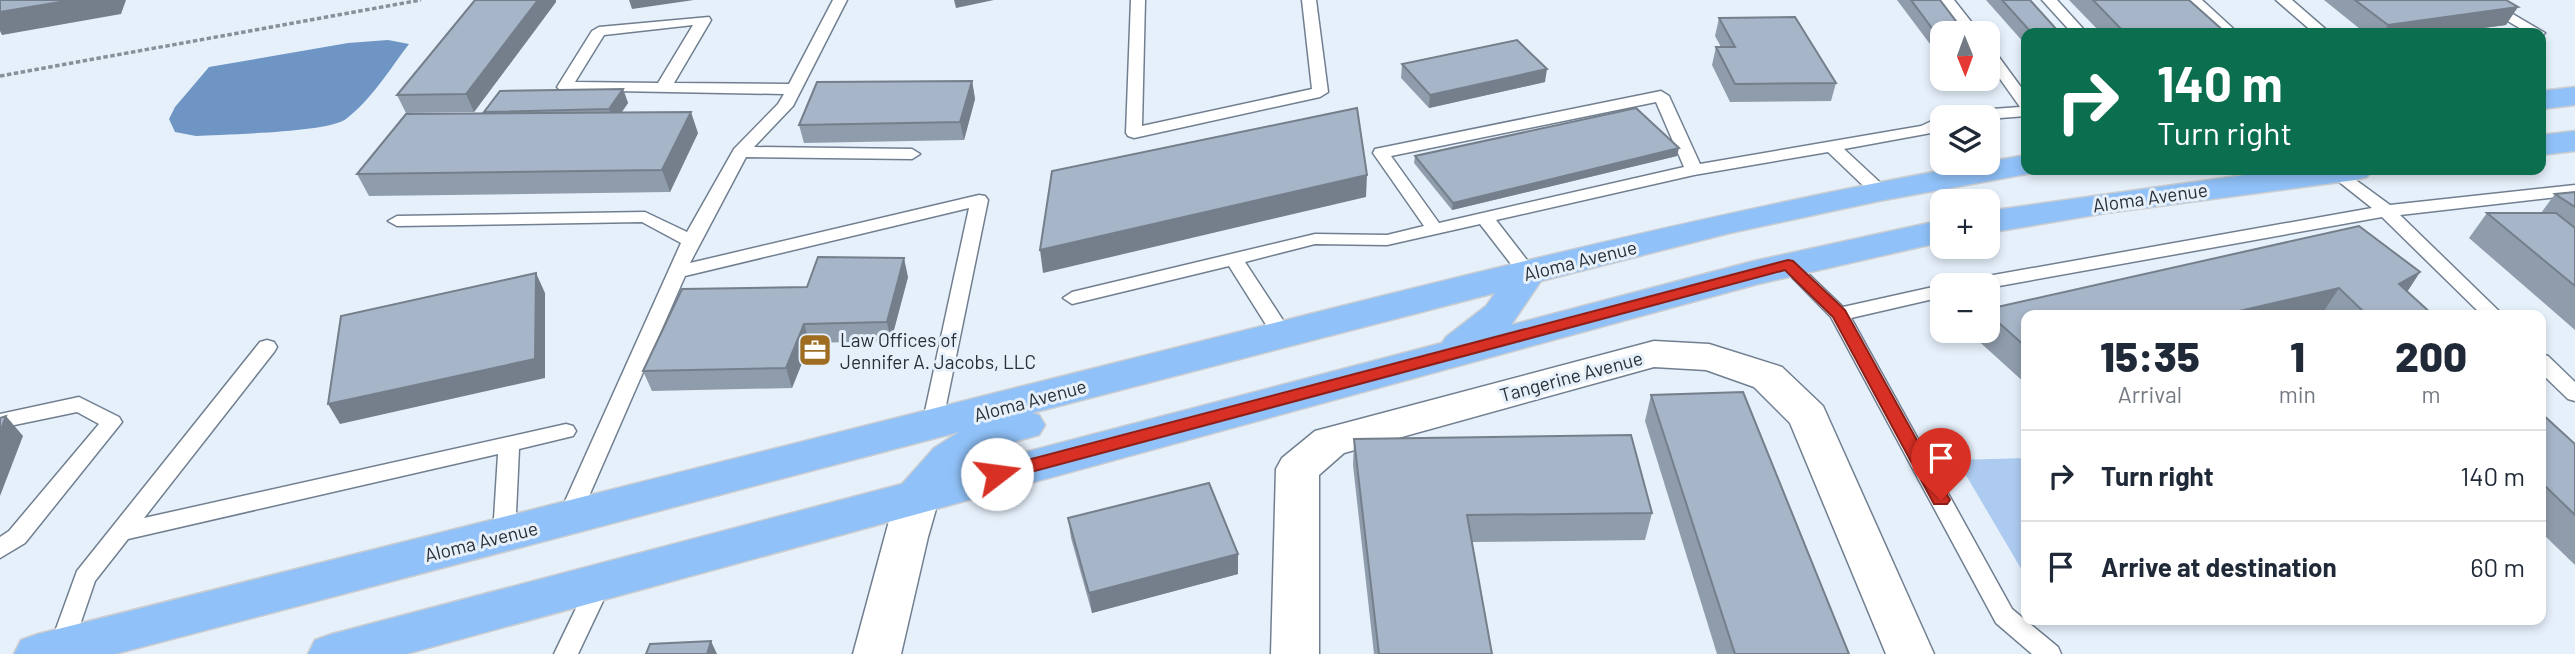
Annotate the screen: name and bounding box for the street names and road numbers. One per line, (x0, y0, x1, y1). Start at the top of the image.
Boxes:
street label: Aloma Avenue (2091, 178, 2209, 216)
street label: Aloma Avenue (1521, 235, 1639, 285)
street label: Tangerine Avenue (1497, 346, 1645, 406)
street label: Aloma Avenue (971, 374, 1089, 426)
street label: Aloma Avenue (422, 516, 540, 566)

